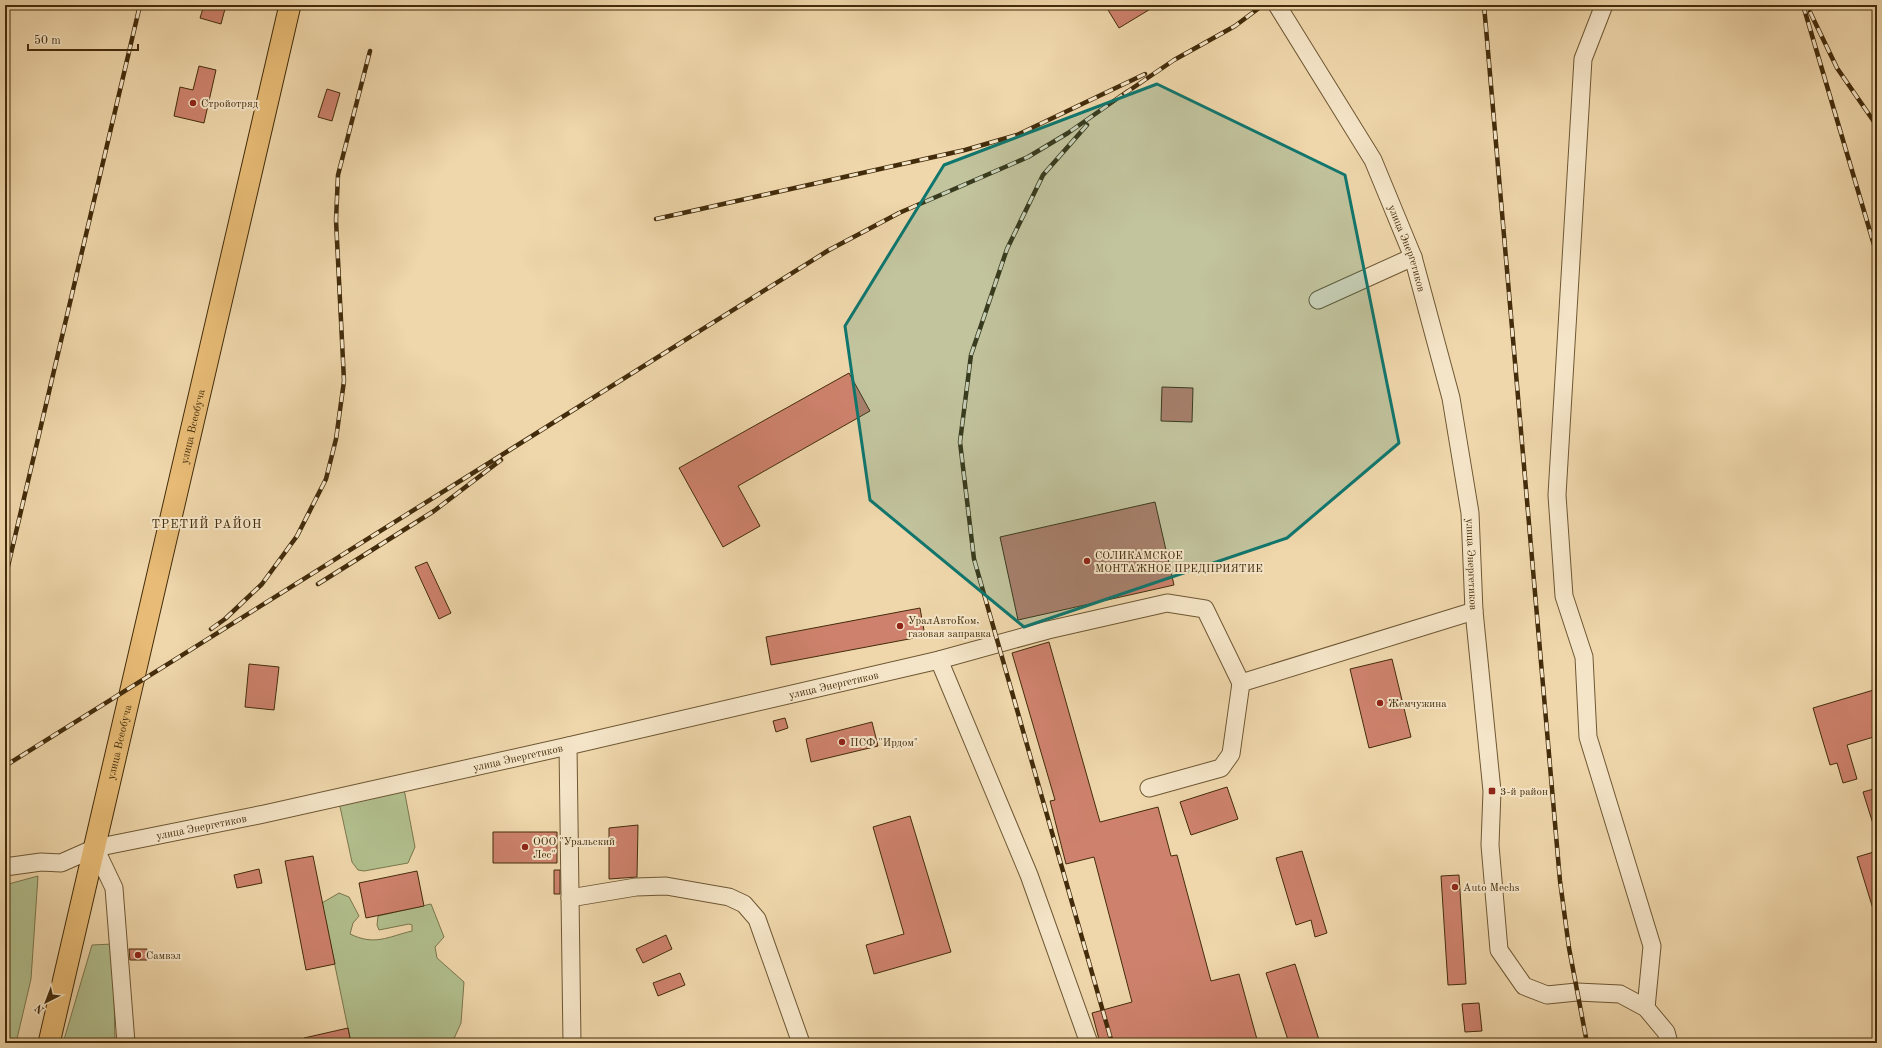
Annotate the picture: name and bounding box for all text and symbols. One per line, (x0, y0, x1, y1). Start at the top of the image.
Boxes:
scale bar (28, 26, 138, 52)
text: 50 m (34, 34, 61, 47)
marker: Стройотряд (188, 98, 198, 108)
place label: Стройотряд (201, 99, 259, 110)
street label: улица Энергетиков (1385, 204, 1426, 293)
street label: улица Всеобуча (180, 388, 208, 465)
district label: ТРЕТИЙ РАЙОН (152, 516, 262, 531)
street label: улица Энергетиков (1463, 518, 1478, 610)
place label: СОЛИКАМСКОЕ МОНТАЖНОЕ ПРЕДПРИЯТИЕ (1095, 551, 1263, 575)
marker: СОЛИКАМСКОЕ МОНТАЖНОЕ ПРЕДПРИЯТИЕ (1082, 556, 1092, 566)
place label: УралАвтоКом, газовая заправка (908, 616, 992, 640)
marker: УралАвтоКом, газовая заправка (895, 621, 905, 631)
street label: улица Энергетиков (788, 670, 880, 702)
marker: Жемчужина (1375, 698, 1385, 708)
place label: Жемчужина (1388, 699, 1447, 710)
street label: улица Всеобуча (106, 703, 134, 781)
marker: ПСФ "Ирдом" (837, 737, 847, 747)
place label: ПСФ "Ирдом" (850, 738, 918, 749)
street label: улица Энергетиков (472, 743, 564, 774)
marker: 3-й район (1487, 786, 1497, 796)
place label: 3-й район (1500, 787, 1548, 798)
street label: улица Энергетиков (156, 814, 248, 843)
place label: ООО "Уральский Лес" (533, 837, 615, 861)
marker: ООО "Уральский Лес" (520, 842, 530, 852)
marker: Auto Mechs (1450, 882, 1460, 892)
place label: Auto Mechs (1463, 883, 1520, 894)
marker: Самвэл (133, 950, 143, 960)
place label: Самвэл (146, 951, 181, 962)
north arrow (26, 982, 66, 1022)
text: N (33, 1001, 47, 1015)

